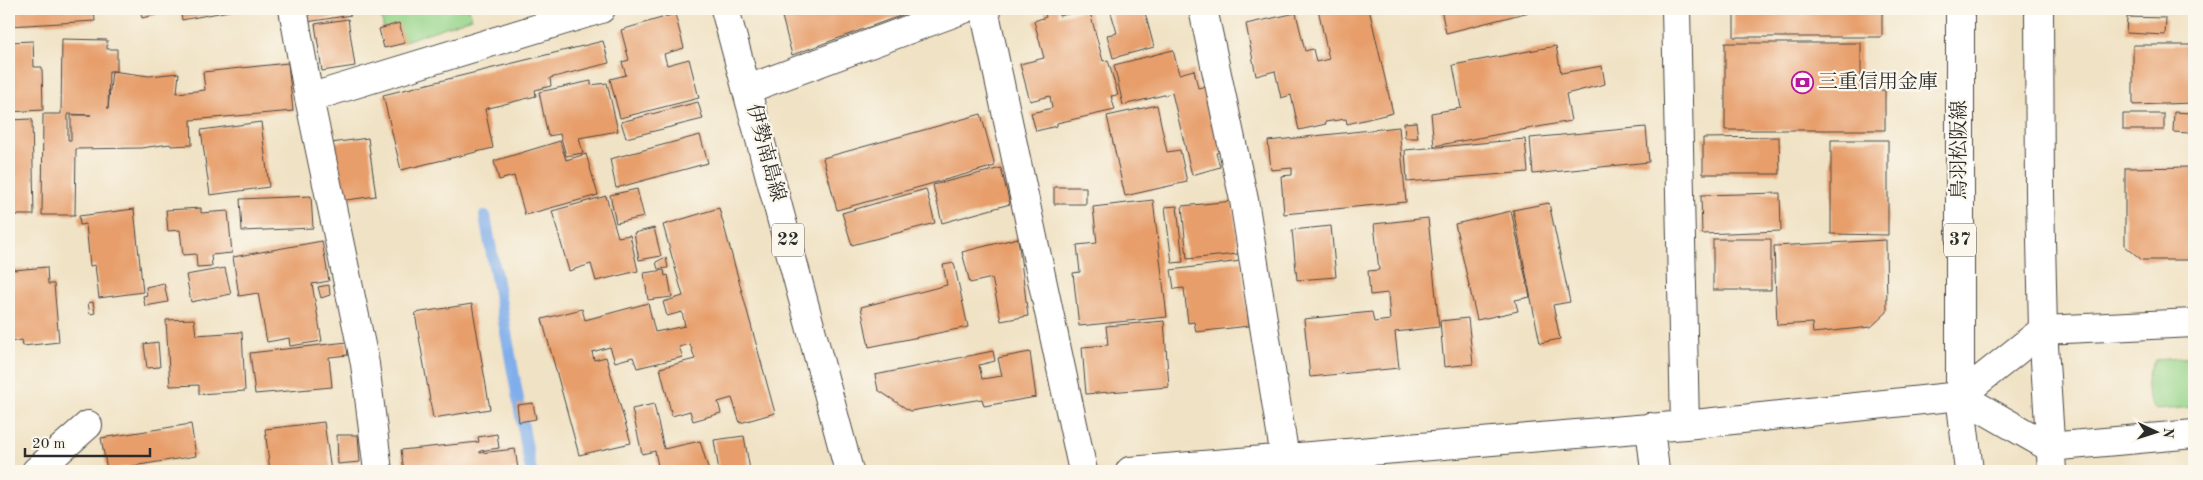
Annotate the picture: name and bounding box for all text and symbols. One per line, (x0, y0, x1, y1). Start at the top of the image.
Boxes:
bank icon: 三重信用金庫 (1790, 71, 1814, 95)
place label: 三重信用金庫 (1818, 71, 1938, 93)
street label: 鳥羽松阪線 (1948, 100, 1970, 200)
street label: 伊勢南島線 (742, 102, 790, 204)
road number: 22 (772, 224, 804, 256)
road number: 37 (1944, 224, 1976, 256)
north arrow (2130, 408, 2180, 458)
scale bar (25, 425, 150, 457)
text: N (2161, 427, 2175, 439)
text: 20 m (32, 437, 66, 452)

